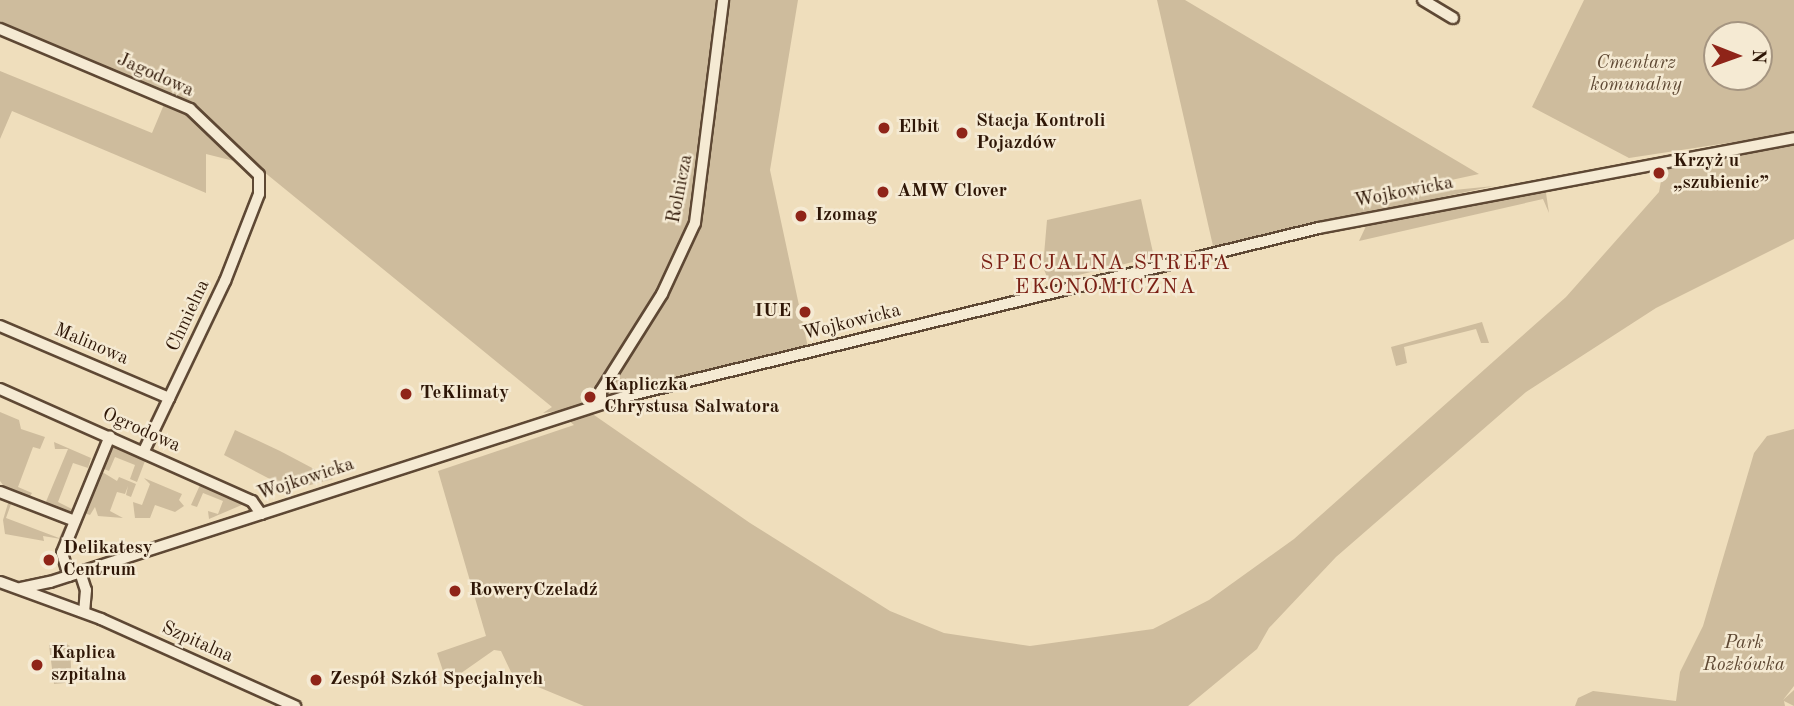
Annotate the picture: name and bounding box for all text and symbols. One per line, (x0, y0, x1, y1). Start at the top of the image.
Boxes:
north arrow (1703, 21, 1773, 91)
street label: Jagodowa (113, 49, 197, 103)
text: N (1748, 49, 1767, 64)
park label: Cmentarz komunalny (1590, 53, 1682, 97)
place label: Stacja Kontroli Pojazdów (976, 111, 1105, 155)
place label: Elbit (898, 117, 940, 139)
marker: Elbit (876, 120, 892, 136)
marker: Stacja Kontroli Pojazdów (954, 125, 970, 141)
place label: Krzyż u „szubienic” (1673, 151, 1769, 195)
street label: Rolnicza (663, 153, 699, 225)
marker: Krzyż u „szubienic” (1651, 165, 1667, 181)
street label: Wojkowicka (1353, 172, 1455, 214)
place label: AMW Clover (897, 181, 1007, 203)
marker: AMW Clover (875, 184, 891, 200)
place label: Izomag (815, 205, 877, 227)
marker: Izomag (793, 208, 809, 224)
district label: SPECJALNA STREFA EKONOMICZNA (982, 251, 1230, 301)
street label: Chmielna (162, 276, 216, 356)
street label: Wojkowicka (801, 300, 903, 346)
place label: IUE (754, 301, 791, 323)
marker: IUE (797, 304, 813, 320)
street label: Malinowa (50, 319, 132, 371)
place label: Kapliczka Chrystusa Salwatora (604, 375, 779, 419)
place label: TeKlimaty (420, 383, 509, 405)
marker: TeKlimaty (398, 386, 414, 402)
marker: Kapliczka Chrystusa Salwatora (582, 389, 598, 405)
street label: Ogrodowa (98, 404, 184, 458)
street label: Wojkowicka (255, 454, 357, 506)
place label: Delikatesy Centrum (63, 538, 153, 582)
marker: Delikatesy Centrum (41, 552, 57, 568)
place label: RoweryCzeladź (469, 580, 598, 602)
marker: RoweryCzeladź (447, 583, 463, 599)
street label: Szpitalna (158, 617, 236, 669)
park label: Park Rozkówka (1703, 633, 1785, 677)
place label: Kaplica szpitalna (51, 643, 127, 687)
marker: Kaplica szpitalna (29, 657, 45, 673)
place label: Zespół Szkół Specjalnych (330, 669, 543, 691)
marker: Zespół Szkół Specjalnych (308, 672, 324, 688)

